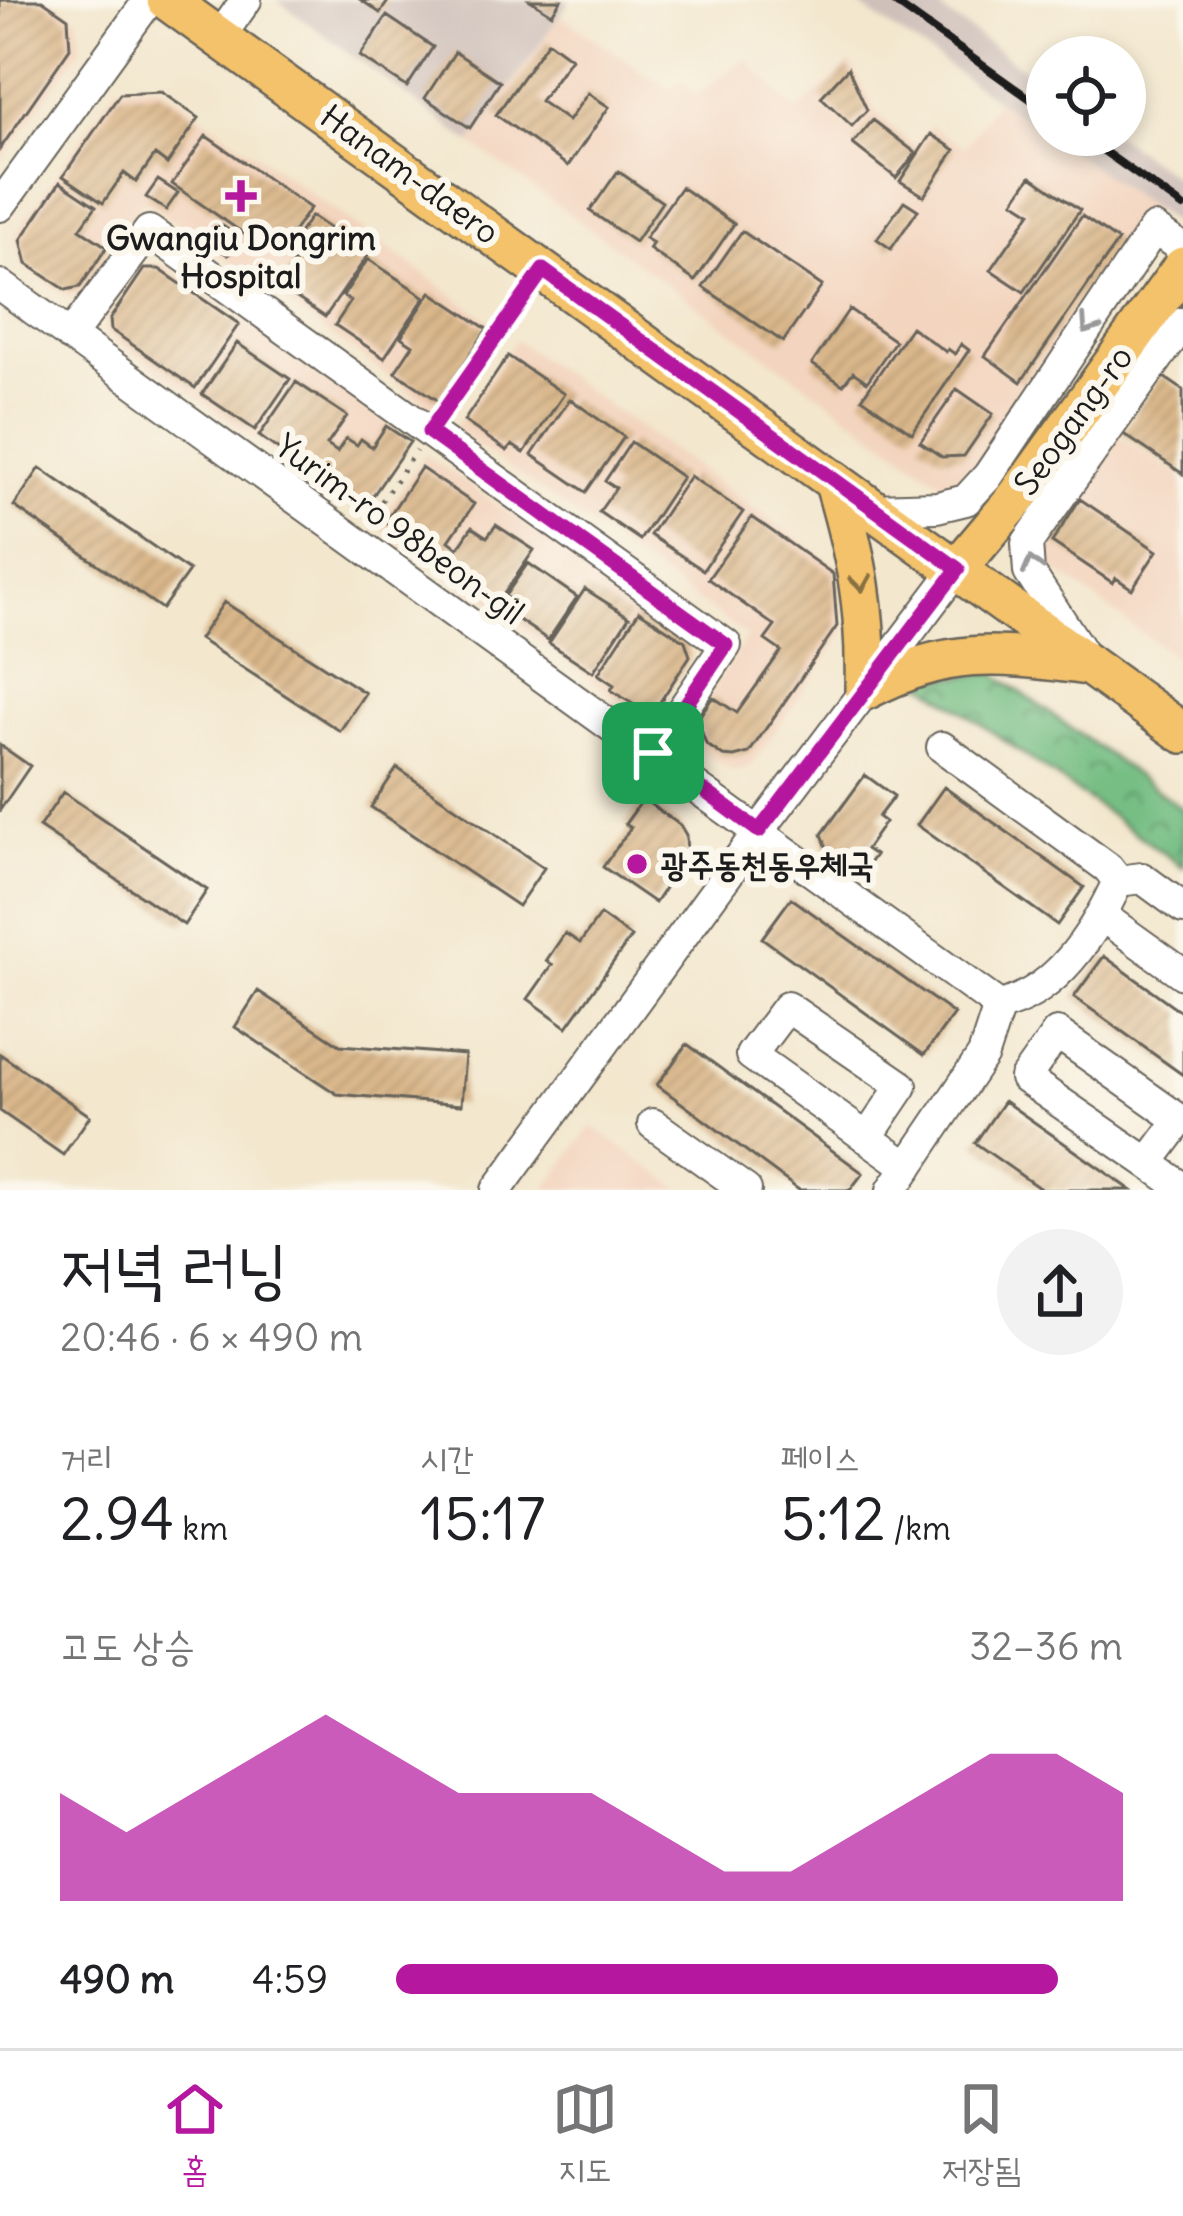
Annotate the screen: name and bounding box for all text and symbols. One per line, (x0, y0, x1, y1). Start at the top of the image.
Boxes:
map controls (1026, 36, 1146, 156)
button: locate (1026, 36, 1146, 156)
street label: Hanam-daero (312, 95, 508, 253)
marker: Gwangiu Dongrim Hospital (225, 180, 257, 212)
place label: Gwangiu Dongrim Hospital (106, 217, 376, 297)
one-way arrow (1081, 313, 1103, 335)
street label: Seogang-ro (1005, 337, 1141, 503)
street label: Yurim-ro 98beon-gil (267, 425, 533, 633)
one-way arrow (1021, 555, 1046, 576)
one-way arrow (847, 573, 873, 593)
pin (602, 702, 704, 804)
icon: arrive (620, 720, 686, 786)
place label: 광주동천동우체국 (661, 843, 873, 885)
marker: 광주동천동우체국 (624, 851, 650, 877)
text: 저녁 러닝 (60, 1226, 288, 1309)
button: share (997, 1229, 1123, 1355)
text: 20:46 · 6 × 490 m (60, 1313, 363, 1362)
text: 거리 (60, 1437, 113, 1479)
text: 시간 (420, 1437, 473, 1479)
text: 페이스 (781, 1437, 860, 1479)
text: 2.94 (60, 1481, 174, 1556)
text: 15:17 (420, 1481, 545, 1556)
text: 5:12 (781, 1481, 885, 1556)
text: km (174, 1507, 228, 1549)
text: /km (885, 1507, 951, 1549)
text: 고도 상승 (60, 1622, 195, 1671)
text: 32–36 m (969, 1622, 1123, 1671)
text: 490 m (60, 1955, 174, 2004)
text: 4:59 (252, 1955, 328, 2004)
tab: 홈 (162, 2076, 228, 2192)
tab: 지도 (552, 2076, 618, 2192)
tab: 저장됨 (941, 2076, 1021, 2192)

